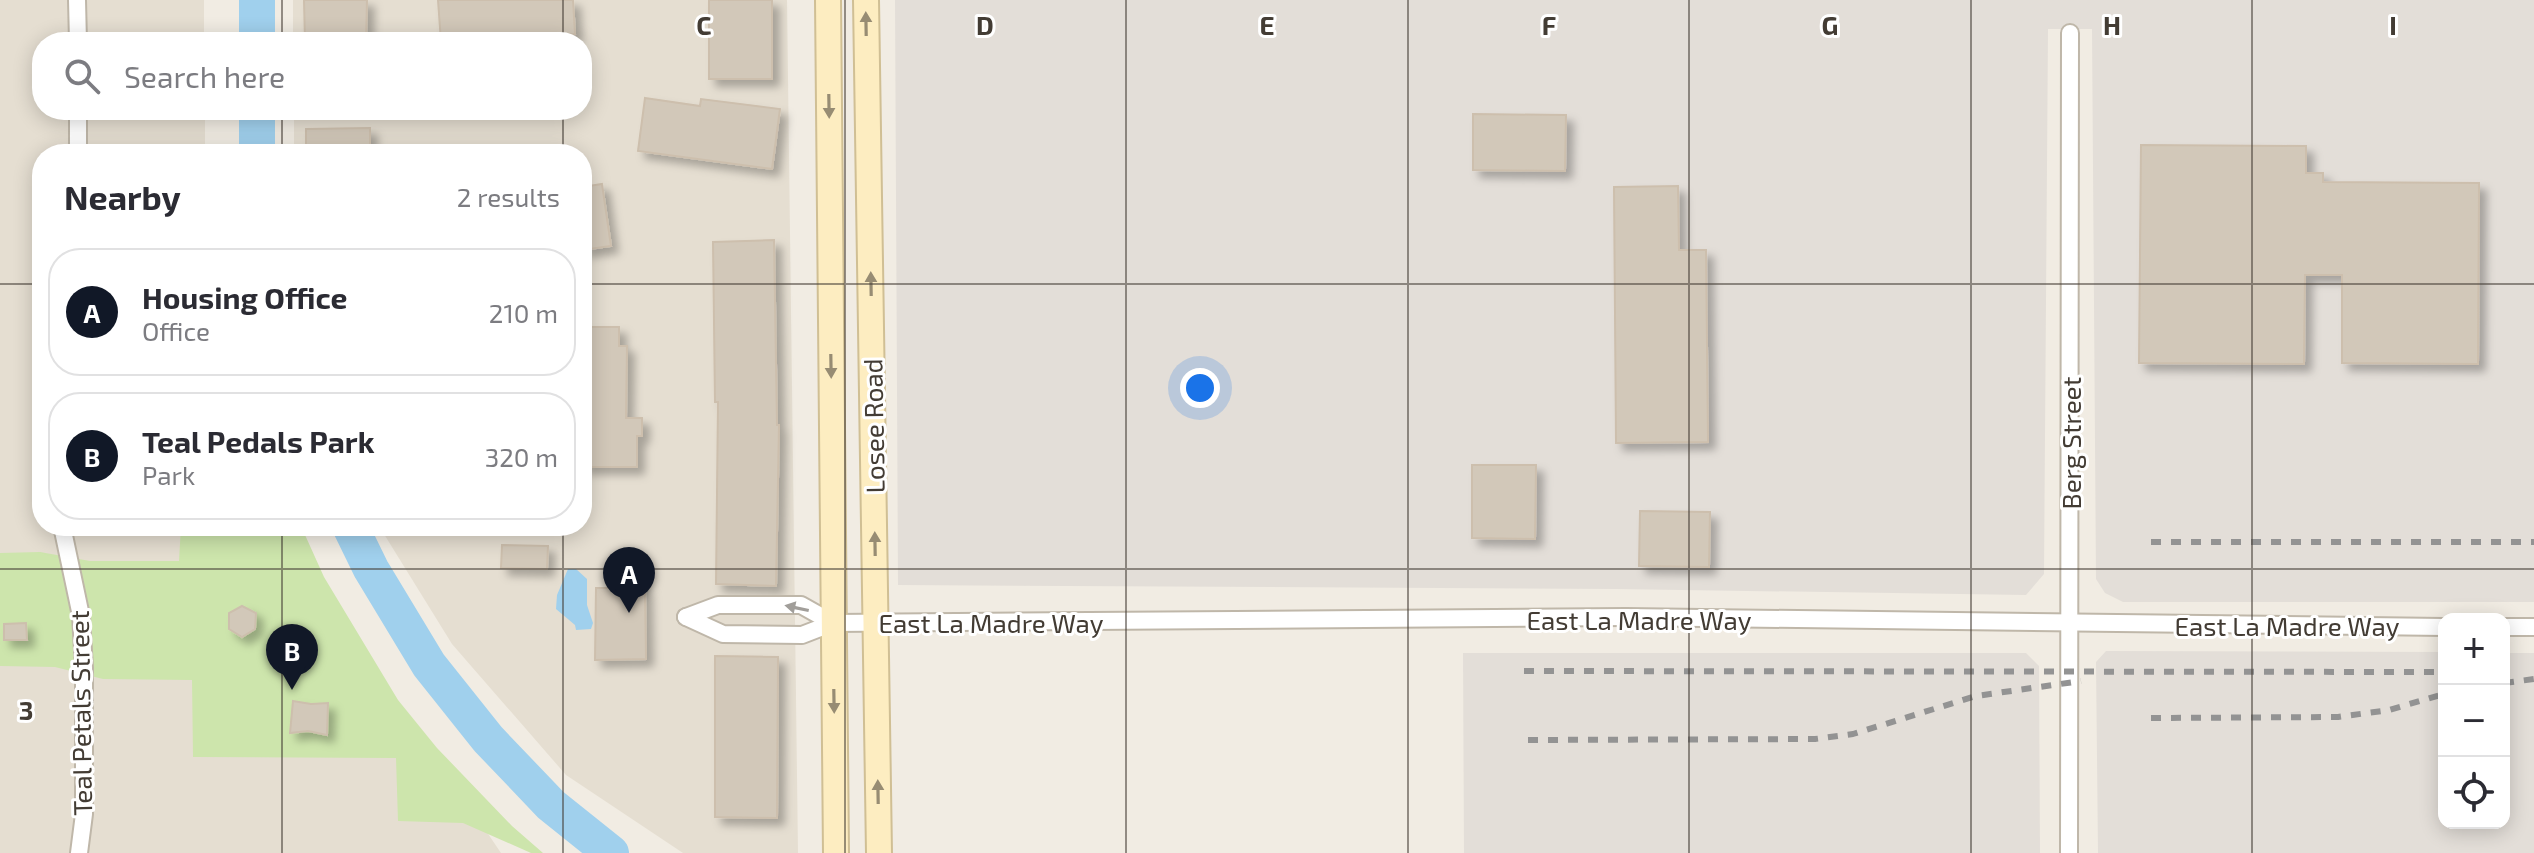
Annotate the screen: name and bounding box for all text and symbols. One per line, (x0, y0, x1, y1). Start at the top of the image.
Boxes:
text: C (696, 9, 712, 40)
text: D (976, 9, 994, 40)
text: E (1259, 9, 1275, 40)
text: F (1542, 9, 1556, 40)
text: G (1822, 9, 1838, 40)
text: H (2103, 9, 2121, 40)
text: I (2389, 9, 2397, 40)
one-way arrow (860, 11, 873, 36)
search box (32, 32, 592, 120)
icon: search (60, 54, 104, 98)
text: Search here (124, 58, 285, 94)
one-way arrow (823, 94, 835, 119)
text: Nearby (64, 176, 181, 217)
text: 2 results (457, 181, 560, 212)
one-way arrow (864, 271, 877, 296)
text: Housing Office (142, 279, 347, 315)
text: A (84, 297, 100, 328)
text: 210 m (489, 297, 558, 328)
text: Office (142, 315, 210, 346)
one-way arrow (825, 354, 837, 379)
street label: Losee Road (856, 358, 890, 494)
your location (1180, 368, 1220, 408)
street label: Berg Street (2055, 376, 2086, 509)
text: Teal Pedals Park (142, 423, 374, 459)
text: B (84, 441, 100, 472)
text: 320 m (485, 441, 558, 472)
text: Park (142, 459, 195, 490)
one-way arrow (868, 531, 881, 556)
pin: A (603, 547, 655, 613)
one-way arrow (785, 601, 810, 614)
street label: East La Madre Way (1526, 604, 1752, 635)
street label: East La Madre Way (878, 607, 1104, 638)
street label: Teal Petals Street (63, 610, 97, 816)
street label: East La Madre Way (2174, 610, 2400, 641)
map controls (2438, 613, 2510, 829)
button: + (2438, 613, 2510, 685)
pin: B (266, 624, 318, 690)
button: − (2438, 685, 2510, 757)
one-way arrow (828, 689, 840, 714)
text: 3 (19, 694, 33, 725)
button: locate (2438, 757, 2510, 829)
one-way arrow (872, 779, 884, 804)

